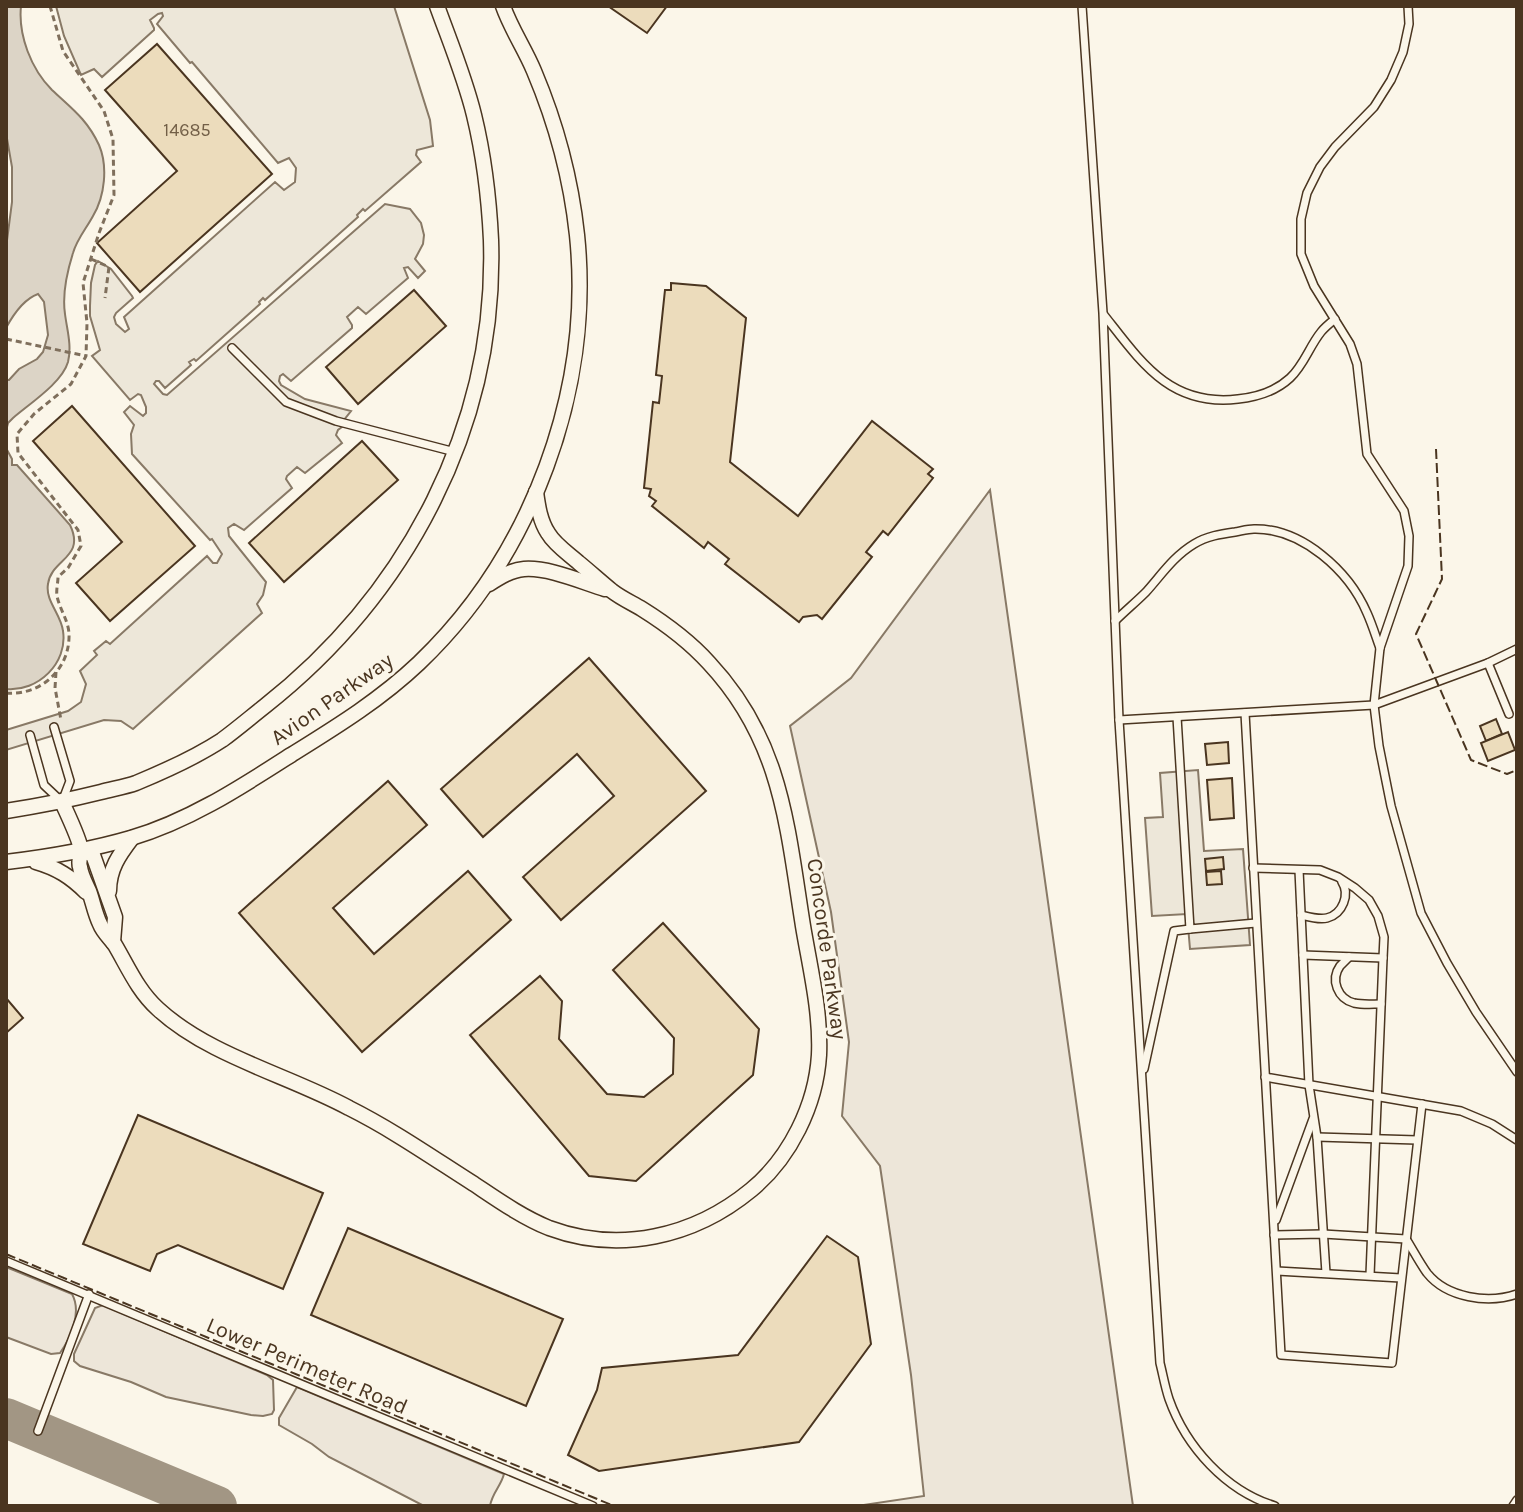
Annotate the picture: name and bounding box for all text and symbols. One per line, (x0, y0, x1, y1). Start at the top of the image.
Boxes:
house number: 14685 (163, 119, 211, 141)
street label: Avion Parkway (266, 647, 398, 751)
street label: Concorde Parkway (801, 857, 853, 1041)
street label: Lower Perimeter Road (203, 1312, 411, 1420)

